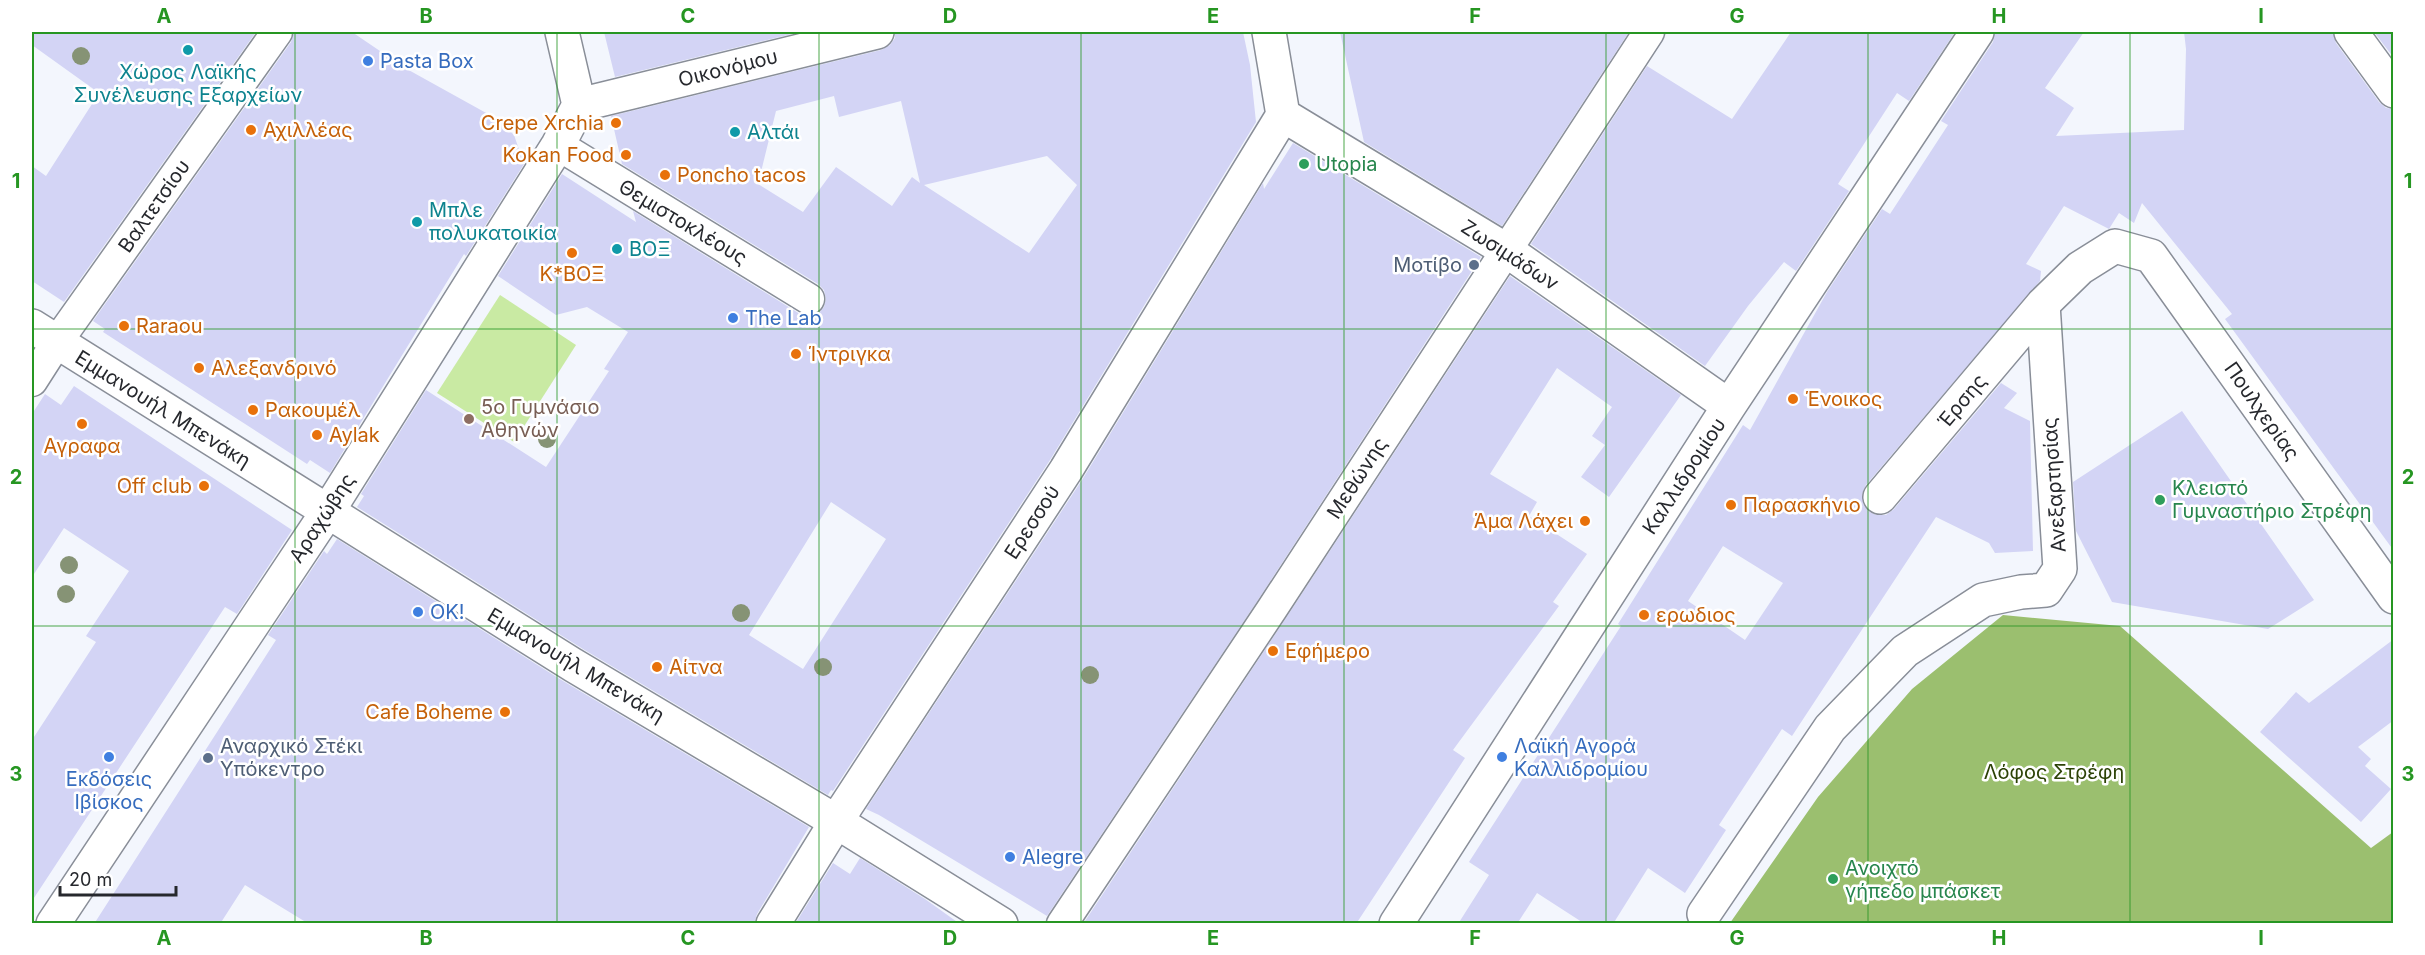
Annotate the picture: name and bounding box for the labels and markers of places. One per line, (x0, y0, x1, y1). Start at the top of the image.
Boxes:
marker: Χώρος Λαϊκής Συνέλευσης Εξαρχείων (181, 43, 195, 57)
place label: Pasta Box (380, 49, 474, 73)
marker: Pasta Box (361, 54, 375, 68)
place label: Χώρος Λαϊκής Συνέλευσης Εξαρχείων (74, 60, 302, 107)
place label: Crepe Xrchia (481, 111, 604, 135)
marker: Crepe Xrchia (609, 116, 623, 130)
place label: Αχιλλέας (263, 118, 353, 142)
place label: Αλτάι (747, 120, 800, 144)
marker: Αχιλλέας (244, 123, 258, 137)
marker: Αλτάι (728, 125, 742, 139)
place label: Kokan Food (502, 143, 614, 167)
marker: Kokan Food (619, 148, 633, 162)
place label: Utopia (1316, 152, 1378, 176)
marker: Utopia (1297, 157, 1311, 171)
place label: Poncho tacos (677, 163, 806, 187)
marker: Poncho tacos (658, 168, 672, 182)
place label: Μπλε πολυκατοικία (429, 198, 557, 245)
marker: Μπλε πολυκατοικία (410, 215, 424, 229)
place label: ΒΟΞ (629, 237, 671, 261)
marker: ΒΟΞ (610, 242, 624, 256)
marker: Κ*ΒΟΞ (565, 246, 579, 260)
place label: Μοτίβο (1393, 253, 1462, 277)
marker: Μοτίβο (1467, 258, 1481, 272)
place label: Κ*ΒΟΞ (540, 262, 604, 286)
place label: The Lab (745, 306, 822, 330)
marker: The Lab (726, 311, 740, 325)
place label: Raraou (136, 314, 203, 338)
marker: Raraou (117, 319, 131, 333)
place label: Ίντριγκα (808, 342, 891, 366)
marker: Ίντριγκα (789, 347, 803, 361)
place label: Αλεξανδρινό (211, 356, 337, 380)
marker: Αλεξανδρινό (192, 361, 206, 375)
place label: Ένοικος (1805, 387, 1883, 411)
marker: Ένοικος (1786, 392, 1800, 406)
place label: 5ο Γυμνάσιο Αθηνών (481, 395, 599, 442)
place label: Ρακουμέλ (265, 398, 361, 422)
marker: Ρακουμέλ (246, 403, 260, 417)
marker: 5ο Γυμνάσιο Αθηνών (462, 412, 476, 426)
marker: Αγραφα (75, 417, 89, 431)
place label: Aylak (329, 423, 380, 447)
marker: Aylak (310, 428, 324, 442)
place label: Αγραφα (43, 434, 121, 458)
place label: Off club (117, 474, 192, 498)
place label: Κλειστό Γυμναστήριο Στρέφη (2172, 476, 2372, 523)
marker: Off club (197, 479, 211, 493)
place label: Παρασκήνιο (1743, 493, 1861, 517)
marker: Κλειστό Γυμναστήριο Στρέφη (2153, 493, 2167, 507)
marker: Παρασκήνιο (1724, 498, 1738, 512)
place label: Άμα Λάχει (1474, 509, 1573, 533)
marker: Άμα Λάχει (1578, 514, 1592, 528)
place label: ΟΚ! (430, 600, 464, 624)
place label: ερωδιος (1656, 603, 1736, 627)
marker: ΟΚ! (411, 605, 425, 619)
marker: ερωδιος (1637, 608, 1651, 622)
place label: Εφήμερο (1285, 639, 1370, 663)
marker: Εφήμερο (1266, 644, 1280, 658)
place label: Αίτνα (669, 655, 723, 679)
marker: Αίτνα (650, 660, 664, 674)
place label: Cafe Boheme (365, 700, 493, 724)
marker: Cafe Boheme (498, 705, 512, 719)
place label: Αναρχικό Στέκι Υπόκεντρο (220, 734, 363, 781)
place label: Λαϊκή Αγορά Καλλιδρομίου (1514, 734, 1648, 781)
marker: Εκδόσεις Ιβίσκος (102, 750, 116, 764)
marker: Λαϊκή Αγορά Καλλιδρομίου (1495, 750, 1509, 764)
marker: Αναρχικό Στέκι Υπόκεντρο (201, 751, 215, 765)
place label: Εκδόσεις Ιβίσκος (66, 767, 152, 814)
place label: Alegre (1022, 845, 1083, 869)
marker: Alegre (1003, 850, 1017, 864)
place label: Ανοιχτό γήπεδο μπάσκετ (1845, 856, 2001, 903)
marker: Ανοιχτό γήπεδο μπάσκετ (1826, 872, 1840, 886)

